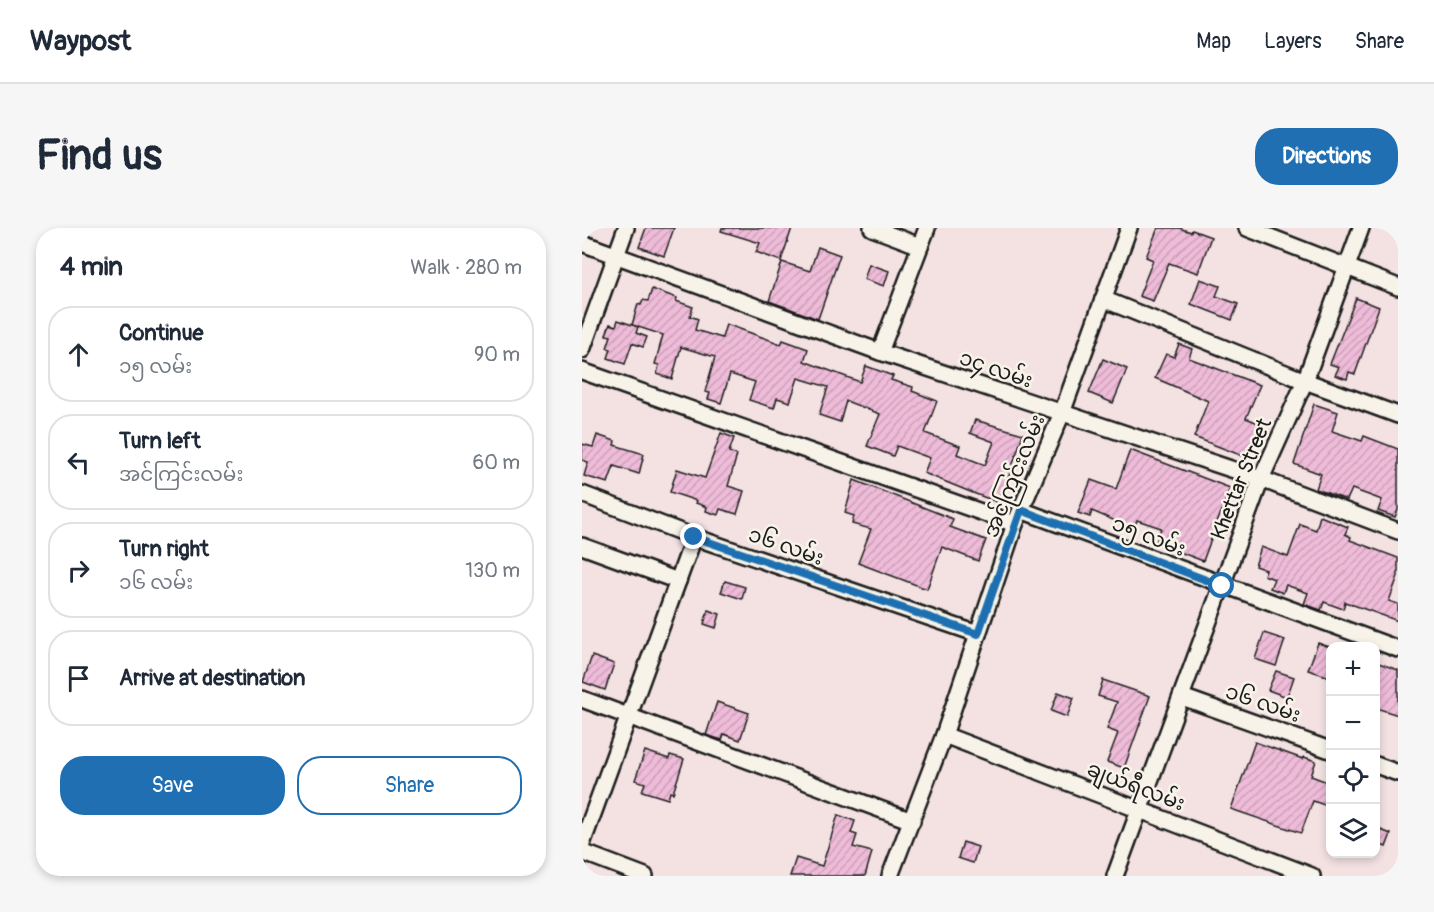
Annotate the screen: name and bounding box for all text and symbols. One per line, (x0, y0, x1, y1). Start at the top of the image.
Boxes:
text: Waypost (30, 24, 131, 59)
text: Map (1196, 28, 1231, 55)
text: Layers (1264, 28, 1322, 55)
text: Share (1355, 28, 1404, 55)
button: Directions (1255, 128, 1398, 185)
text: Find us (36, 130, 162, 182)
text: 4 min (60, 251, 123, 283)
text: Walk · 280 m (410, 255, 522, 280)
text: Continue (119, 319, 203, 347)
icon: ahead (62, 338, 95, 371)
text: 90 m (474, 342, 520, 367)
street label: ၁၄ လမ်း (955, 342, 1037, 397)
text: ၁၅ လမ်း (119, 354, 192, 379)
street label: အင်ကြင်းလမ်း (975, 410, 1054, 543)
street label: Khettar Street (1205, 414, 1278, 544)
text: Turn left (119, 427, 201, 455)
icon: left (62, 446, 95, 479)
text: 60 m (473, 450, 520, 475)
text: အင်ကြင်းလမ်း (119, 462, 243, 487)
street label: ၁၅ လမ်း (1107, 507, 1191, 566)
street label: ၁၆ လမ်း (745, 518, 828, 572)
route end (680, 523, 706, 549)
text: Turn right (119, 535, 209, 563)
icon: right (62, 554, 95, 587)
text: 130 m (465, 558, 520, 583)
text: ၁၆ လမ်း (119, 570, 193, 595)
route start (1208, 572, 1234, 598)
map controls (1326, 642, 1380, 858)
button: + (1326, 642, 1380, 696)
icon: arrive (62, 662, 95, 695)
text: Arrive at destination (119, 664, 305, 692)
street label: ၁၆ လမ်း (1222, 675, 1305, 729)
button: − (1326, 696, 1380, 750)
button: locate (1326, 750, 1380, 804)
street label: ချယ်ရီလမ်း (1082, 753, 1190, 821)
button: Save (60, 756, 285, 815)
button: Share (297, 756, 522, 815)
button: layers (1326, 804, 1380, 858)

